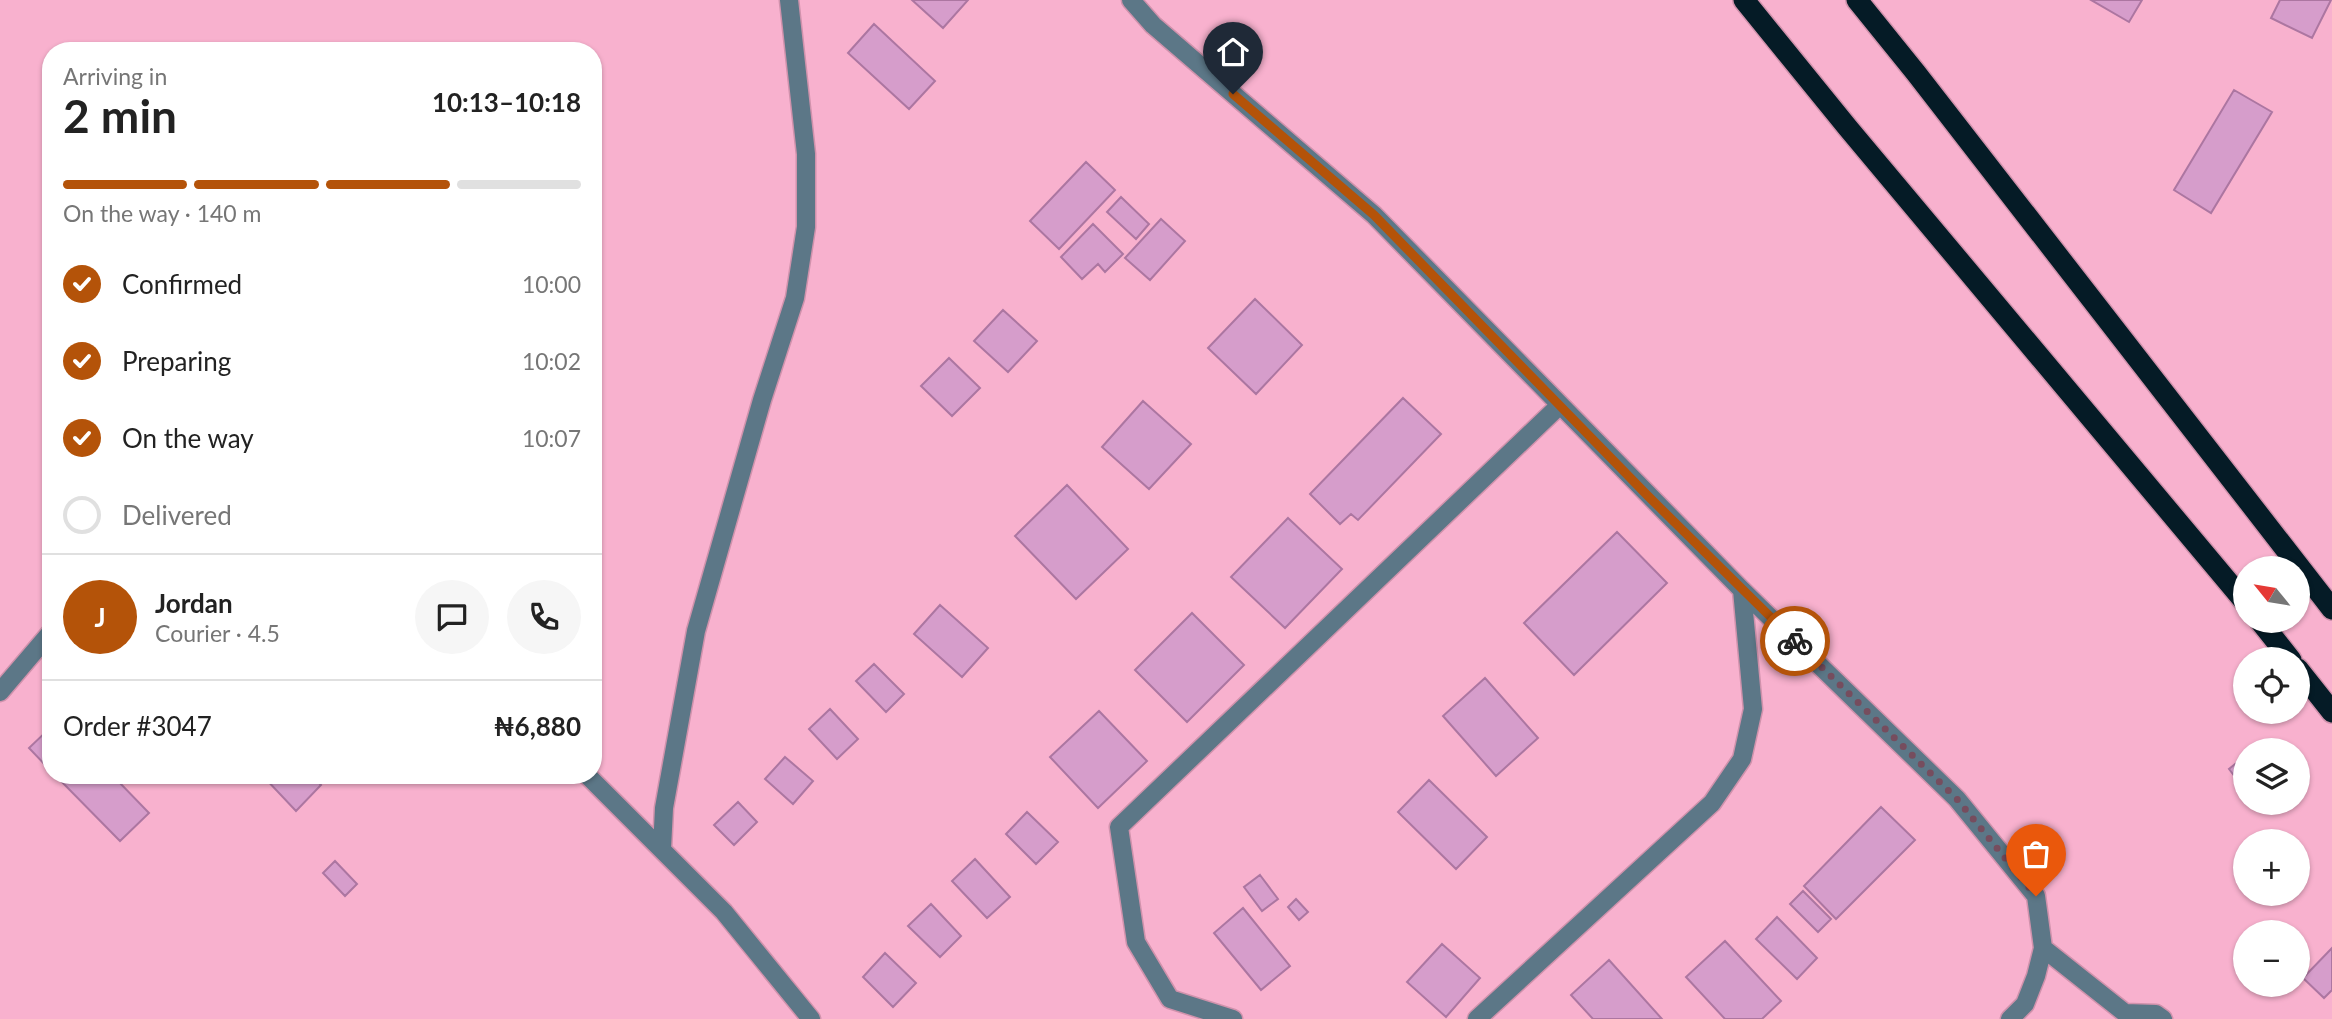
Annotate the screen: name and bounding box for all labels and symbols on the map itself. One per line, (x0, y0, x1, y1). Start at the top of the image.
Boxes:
pin (1203, 22, 1263, 94)
north arrow (2233, 556, 2310, 634)
courier (1760, 606, 1830, 676)
pin (2006, 824, 2066, 896)

